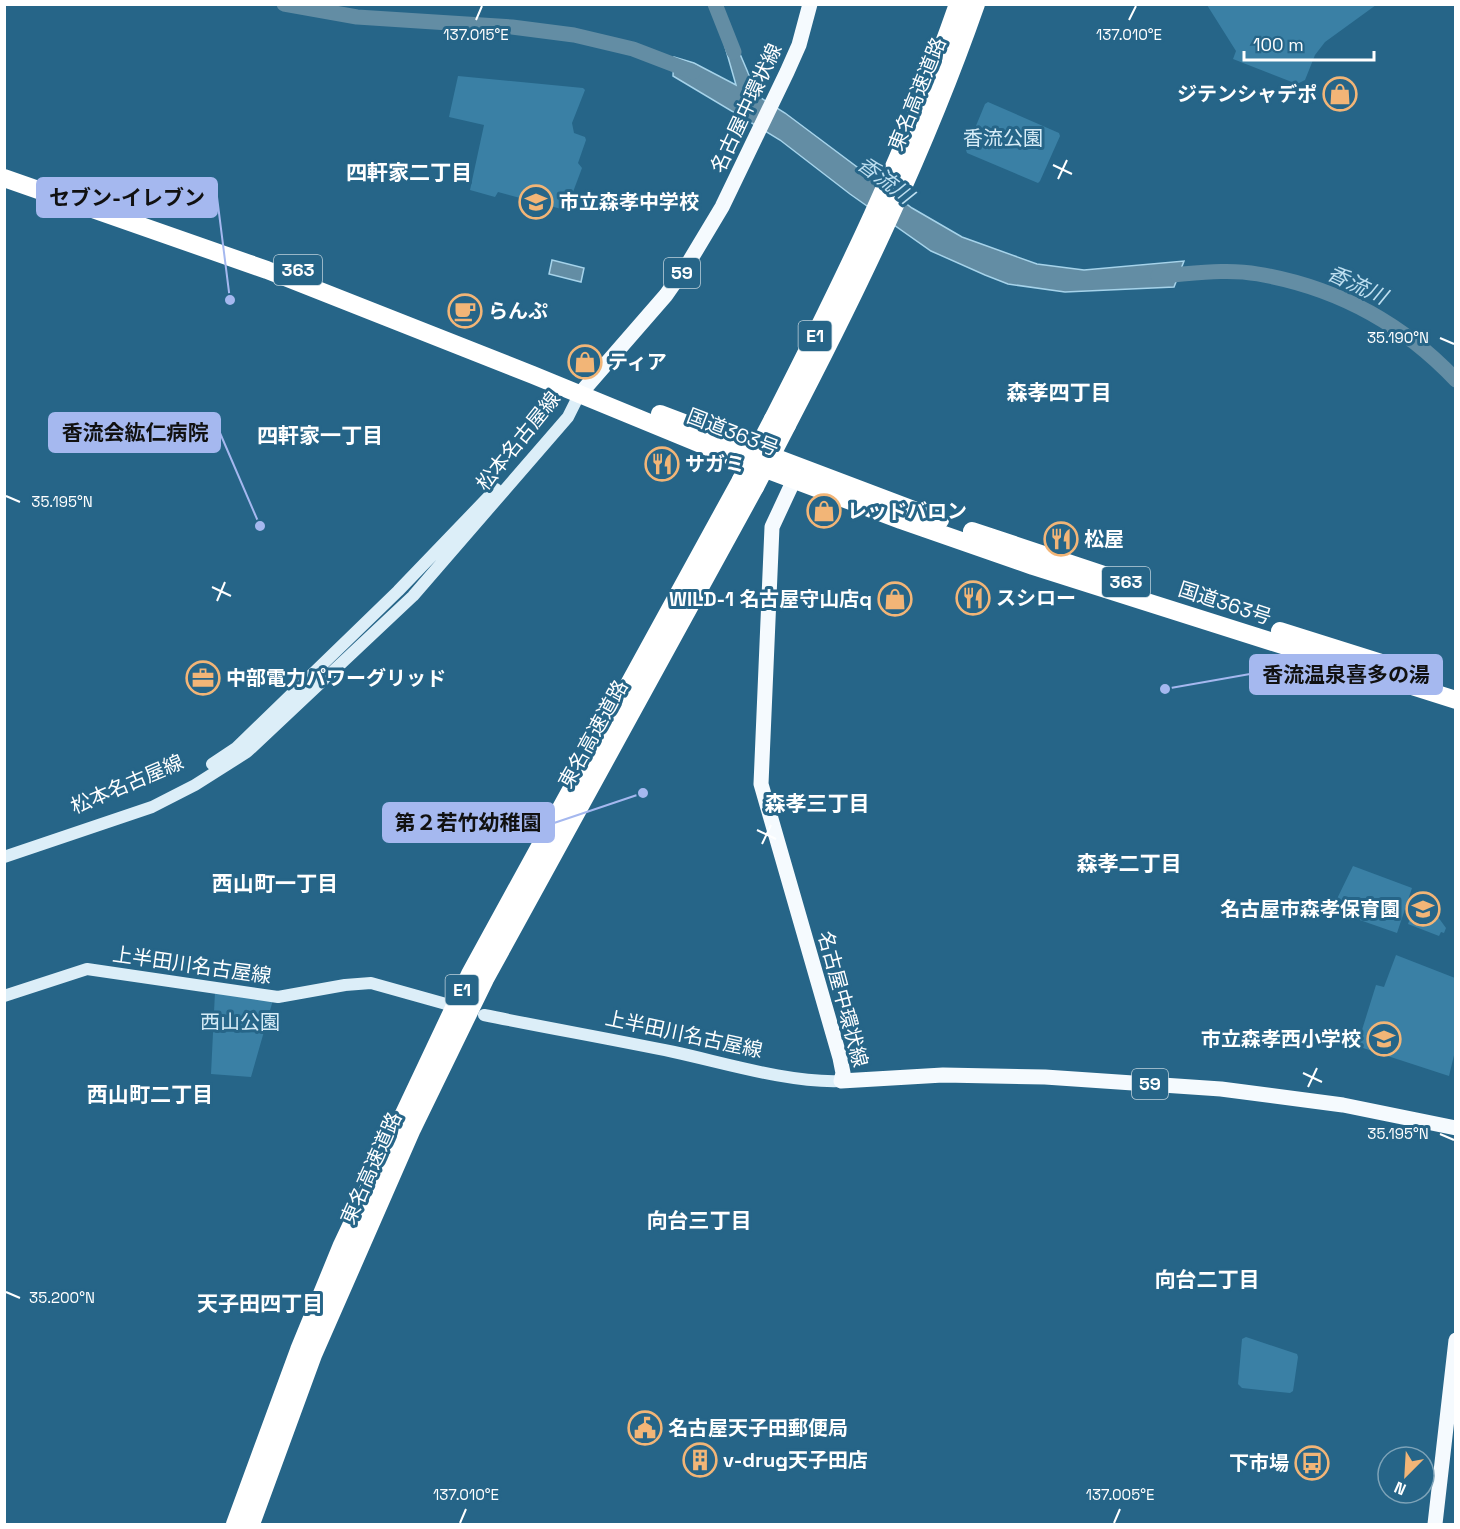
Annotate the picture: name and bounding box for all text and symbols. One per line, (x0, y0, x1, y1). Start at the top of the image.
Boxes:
scale bar (1244, 24, 1374, 62)
text: 137.015°E (443, 25, 509, 44)
text: 137.010°E (1096, 25, 1162, 44)
street label: 東名高速道路 (882, 33, 952, 155)
text: 100 m (1253, 33, 1304, 56)
street label: 名古屋中環状線 (705, 39, 787, 177)
shop icon: ジテンシャデポ (1322, 76, 1358, 112)
place label: ジテンシャデポ (1177, 81, 1317, 107)
park label: 香流公園 (963, 125, 1043, 151)
water label: 香流川 (852, 150, 920, 211)
district label: 四軒家二丁目 (346, 159, 472, 186)
callout: セブン-イレブン (37, 178, 217, 217)
text: セブン-イレブン (49, 184, 205, 211)
school or university icon: 市立森孝中学校 (518, 184, 554, 220)
place label: 市立森孝中学校 (559, 189, 699, 215)
road number: 363 (274, 255, 322, 285)
road number: 59 (664, 258, 700, 288)
water label: 香流川 (1323, 259, 1393, 311)
cafe icon: らんぷ (447, 293, 483, 329)
place label: らんぷ (488, 298, 548, 324)
road number: E1 (798, 321, 832, 351)
text: 35.190°N (1367, 328, 1429, 347)
shop icon: ティア (567, 344, 603, 380)
place label: ティア (608, 349, 667, 375)
district label: 森孝四丁目 (1007, 379, 1112, 406)
street label: 松本名古屋線 (470, 386, 566, 496)
street label: 国道363号 (683, 403, 783, 461)
callout: 香流会紘仁病院 (49, 413, 220, 452)
text: 香流会紘仁病院 (62, 419, 209, 446)
district label: 四軒家一丁目 (257, 422, 383, 449)
restaurant icon: サガミ (644, 446, 680, 482)
place label: サガミ (685, 451, 745, 477)
text: 35.195°N (31, 492, 93, 511)
shop icon: レッドバロン (806, 493, 842, 529)
place label: レッドバロン (847, 498, 967, 524)
restaurant icon: 松屋 (1043, 521, 1079, 557)
place label: 松屋 (1084, 526, 1124, 552)
road number: 363 (1102, 567, 1150, 597)
street label: 国道363号 (1175, 576, 1275, 630)
restaurant icon: スシロー (955, 580, 991, 616)
shop icon: WILD-1 名古屋守山店q (877, 581, 913, 617)
place label: スシロー (996, 585, 1076, 611)
place label: WILD-1 名古屋守山店q (669, 586, 872, 612)
callout: 香流温泉喜多の湯 (1250, 655, 1442, 694)
office icon: 中部電力パワーグリッド (185, 660, 221, 696)
text: 香流温泉喜多の湯 (1262, 661, 1430, 688)
place label: 中部電力パワーグリッド (226, 665, 446, 691)
street label: 東名高速道路 (553, 675, 633, 793)
street label: 松本名古屋線 (67, 749, 187, 819)
district label: 森孝三丁目 (765, 790, 870, 817)
callout: 第２若竹幼稚園 (383, 803, 554, 842)
text: 第２若竹幼稚園 (395, 809, 542, 836)
district label: 森孝二丁目 (1077, 850, 1182, 877)
district label: 西山町一丁目 (212, 870, 338, 897)
school or university icon: 名古屋市森孝保育園 (1405, 891, 1441, 927)
place label: 名古屋市森孝保育園 (1220, 896, 1400, 922)
street label: 名古屋中環状線 (812, 928, 874, 1070)
street label: 上半田川名古屋線 (111, 941, 273, 989)
road number: E1 (446, 975, 478, 1005)
street label: 上半田川名古屋線 (603, 1005, 765, 1063)
park label: 西山公園 (200, 1009, 280, 1035)
school or university icon: 市立森孝西小学校 (1366, 1021, 1402, 1057)
place label: 市立森孝西小学校 (1201, 1026, 1361, 1052)
road number: 59 (1132, 1069, 1168, 1099)
district label: 西山町二丁目 (87, 1081, 213, 1108)
street label: 東名高速道路 (335, 1108, 407, 1228)
text: 35.195°N (1367, 1124, 1429, 1143)
district label: 向台三丁目 (647, 1207, 752, 1234)
district label: 向台二丁目 (1155, 1266, 1260, 1293)
text: 35.200°N (29, 1288, 95, 1307)
district label: 天子田四丁目 (197, 1290, 323, 1317)
public building icon: 名古屋天子田郵便局 (627, 1410, 663, 1446)
place label: 名古屋天子田郵便局 (668, 1415, 848, 1441)
building icon: v-drug天子田店 (682, 1442, 718, 1478)
bus stop icon: 下市場 (1294, 1445, 1330, 1481)
north arrow (1376, 1445, 1436, 1505)
place label: v-drug天子田店 (723, 1447, 868, 1473)
place label: 下市場 (1229, 1450, 1289, 1476)
text: N (1391, 1476, 1409, 1500)
text: 137.010°E (433, 1485, 499, 1504)
text: 137.005°E (1086, 1485, 1154, 1504)

